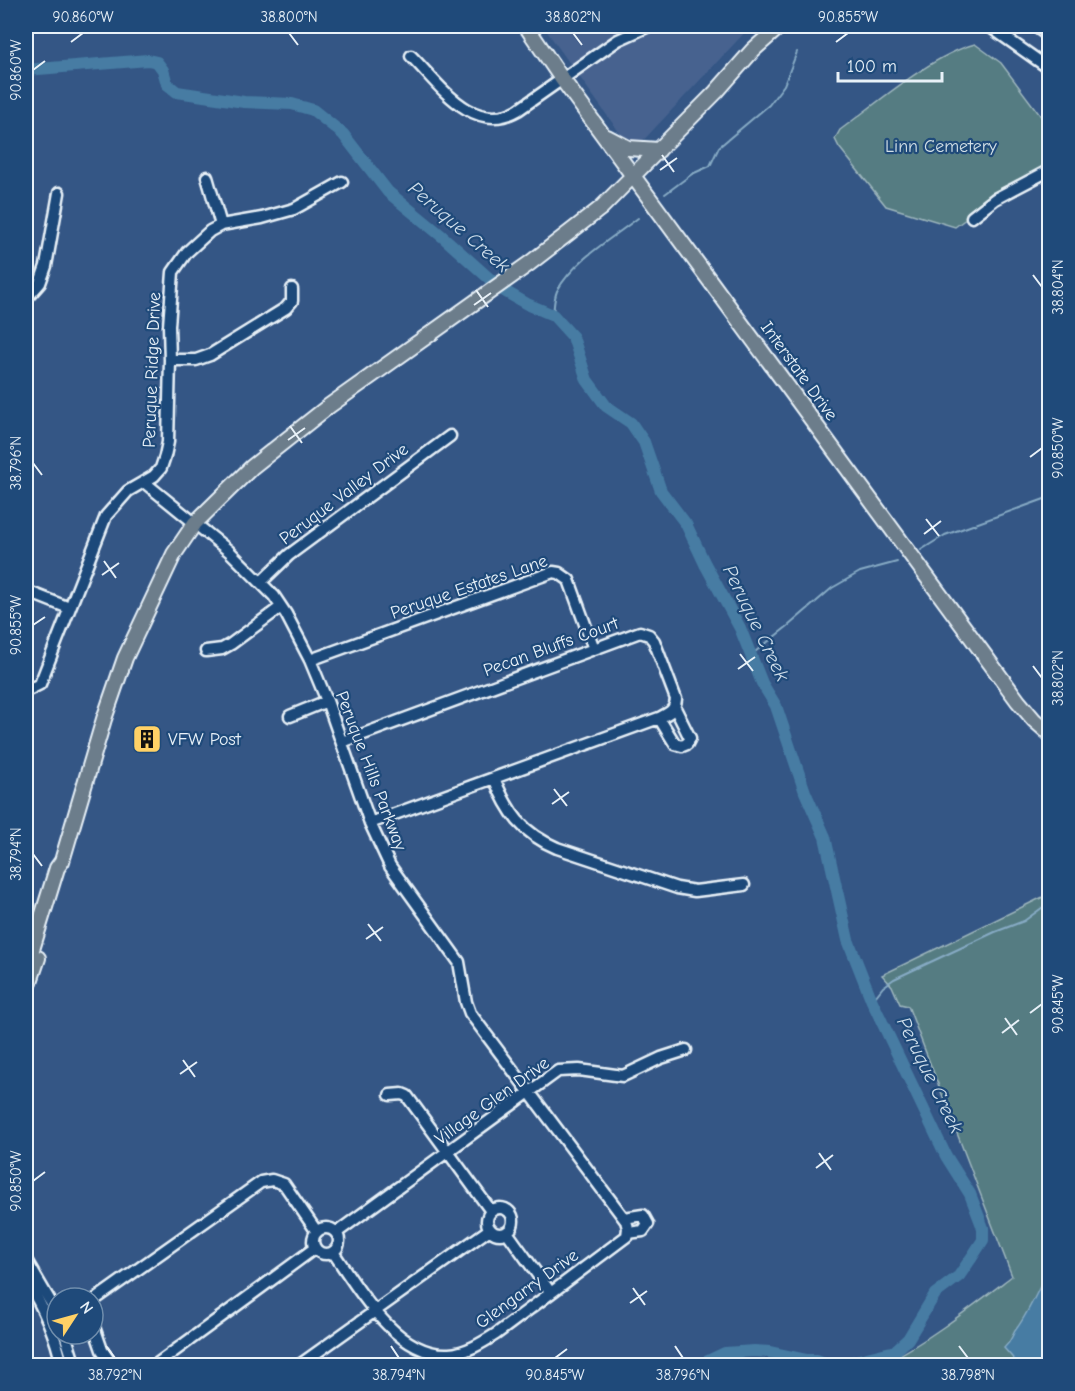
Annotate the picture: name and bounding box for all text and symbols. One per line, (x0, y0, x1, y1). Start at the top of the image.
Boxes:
text: 90.860°W (52, 8, 114, 26)
text: 38.800°N (260, 8, 318, 26)
text: 38.802°N (545, 8, 601, 26)
text: 90.855°W (818, 8, 878, 26)
text: 90.860°W (7, 39, 25, 101)
scale bar (838, 45, 942, 83)
text: 100 m (847, 56, 897, 77)
park label: Linn Cemetery (885, 136, 998, 157)
water label: Peruque Creek (404, 177, 515, 277)
text: 38.804°N (1049, 259, 1067, 315)
street label: Peruque Ridge Drive (139, 292, 165, 448)
street label: Interstate Drive (756, 317, 842, 425)
text: 90.850°W (1049, 417, 1067, 479)
text: 38.796°N (7, 436, 25, 490)
street label: Peruque Valley Drive (275, 439, 413, 549)
street label: Peruque Estates Lane (388, 550, 550, 624)
water label: Peruque Creek (718, 561, 794, 685)
text: 90.855°W (7, 595, 25, 655)
street label: Pecan Bluffs Court (481, 613, 622, 681)
text: 38.802°N (1049, 650, 1067, 706)
street label: Peruque Hills Parkway (331, 688, 411, 855)
building icon: VFW Post (131, 723, 163, 755)
place label: VFW Post (168, 729, 242, 750)
text: 38.794°N (7, 827, 25, 881)
text: 90.845°W (1049, 974, 1067, 1034)
water label: Peruque Creek (892, 1013, 968, 1137)
street label: Village Glen Drive (431, 1053, 553, 1149)
text: 90.850°W (7, 1150, 25, 1212)
street label: Glengarry Drive (472, 1245, 582, 1333)
north arrow (45, 1286, 105, 1346)
text: N (76, 1298, 97, 1317)
text: 38.792°N (88, 1366, 142, 1384)
text: 38.794°N (372, 1366, 426, 1384)
text: 90.845°W (525, 1366, 585, 1384)
text: 38.796°N (656, 1366, 710, 1384)
text: 38.798°N (941, 1366, 995, 1384)

